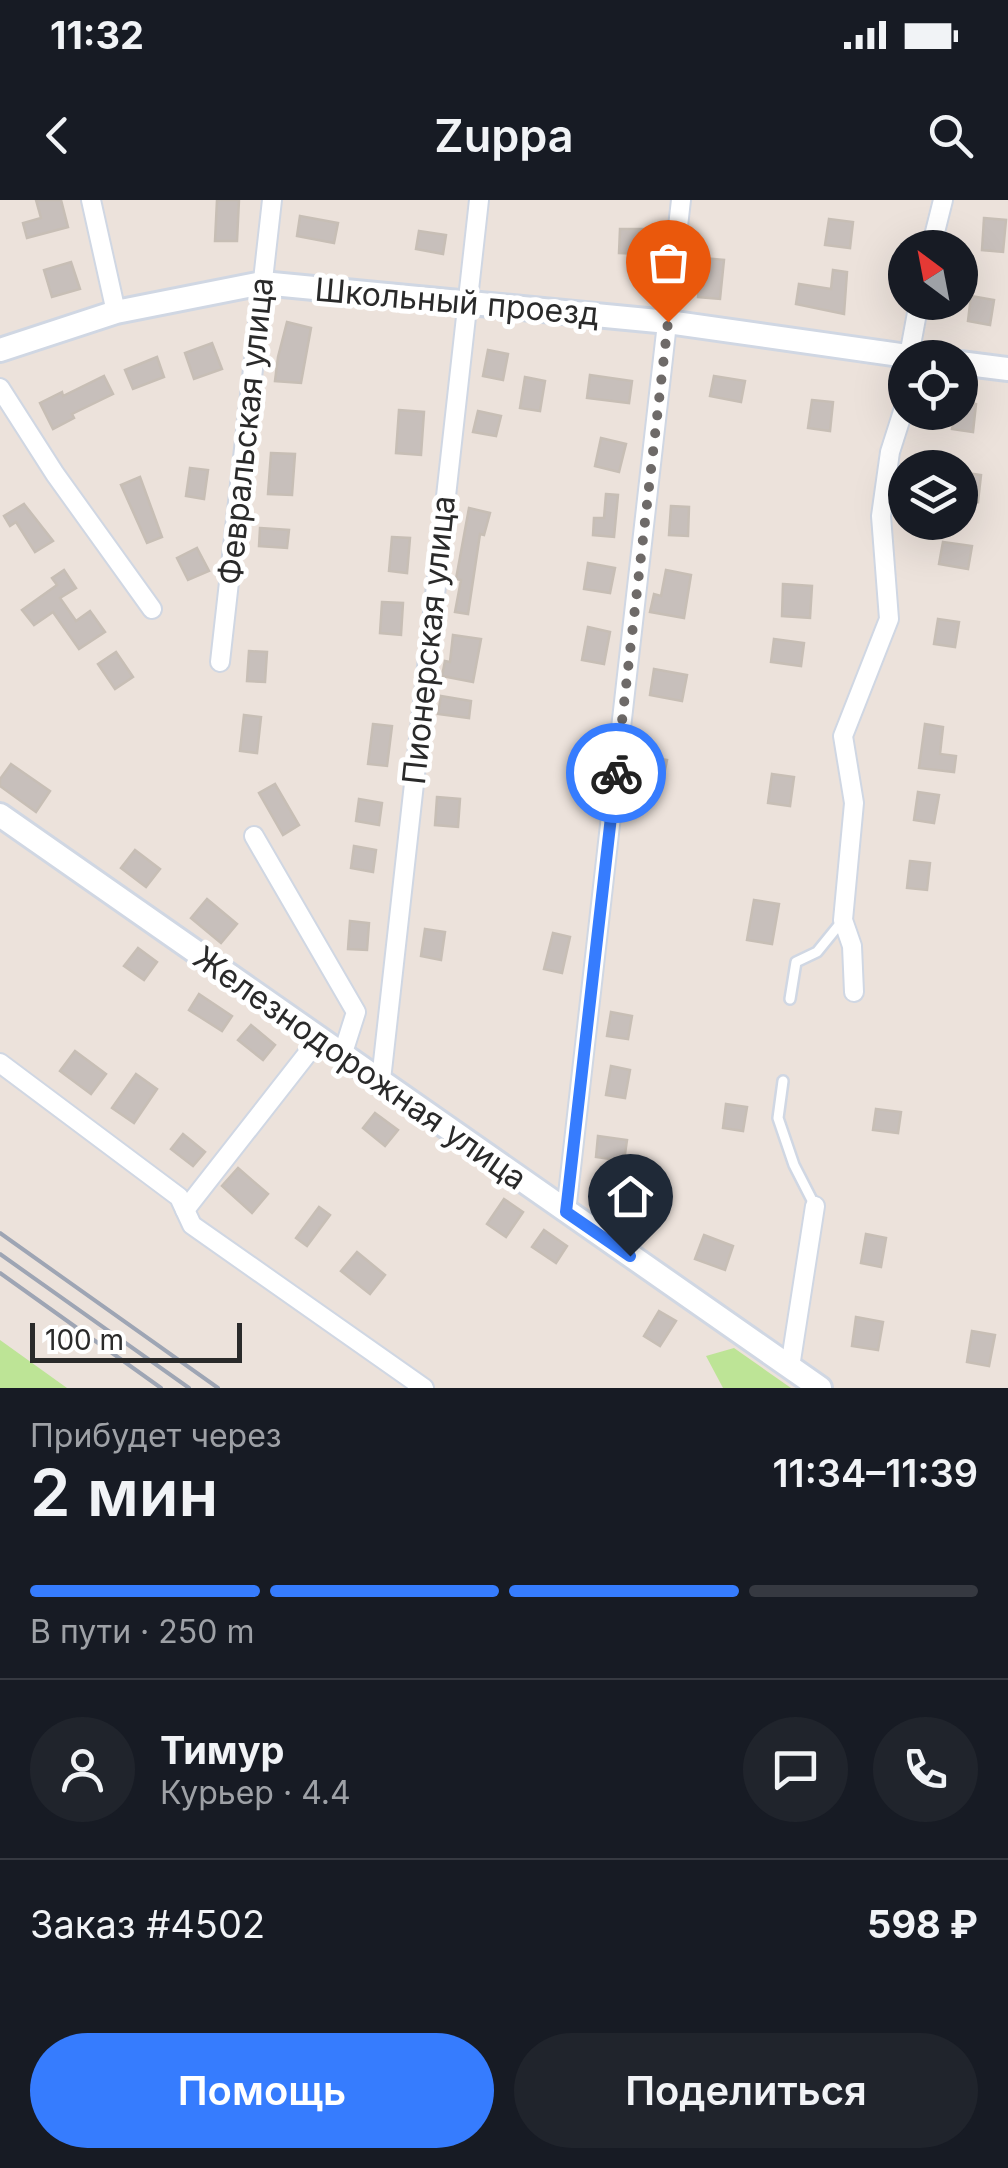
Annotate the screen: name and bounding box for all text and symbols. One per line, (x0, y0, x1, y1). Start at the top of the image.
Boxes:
text: 11:32 (50, 12, 144, 58)
icon: back (30, 108, 85, 163)
text: Zuppa (434, 108, 574, 163)
icon: search (923, 108, 978, 163)
pin (626, 220, 711, 323)
north arrow (888, 230, 978, 320)
map controls (888, 230, 978, 540)
icon: bag (641, 235, 696, 290)
street label: Школьный проезд (313, 270, 601, 333)
street label: Февральская улица (210, 275, 281, 586)
button: locate (888, 340, 978, 430)
button: layers (888, 450, 978, 540)
street label: Пионерская улица (394, 494, 463, 786)
courier (566, 723, 666, 823)
icon: bike (589, 746, 644, 801)
street label: Железнодорожная улица (186, 938, 534, 1197)
pin (588, 1154, 673, 1257)
icon: home (603, 1169, 658, 1224)
scale bar (30, 1318, 242, 1362)
text: 100 m (45, 1323, 124, 1357)
text: Прибудет через (30, 1416, 282, 1455)
text: 11:34–11:39 (773, 1450, 978, 1496)
text: 2 мин (30, 1453, 218, 1532)
text: В пути · 250 m (30, 1612, 254, 1651)
button: person (30, 1717, 135, 1822)
button: chat (743, 1717, 848, 1822)
button: phone (873, 1717, 978, 1822)
text: Тимур (160, 1727, 285, 1773)
text: Курьер · 4.4 (160, 1773, 351, 1812)
text: Заказ #4502 (30, 1901, 265, 1947)
text: 598 ₽ (867, 1901, 978, 1947)
button: Помощь (30, 2033, 494, 2148)
button: Поделиться (514, 2033, 978, 2148)

